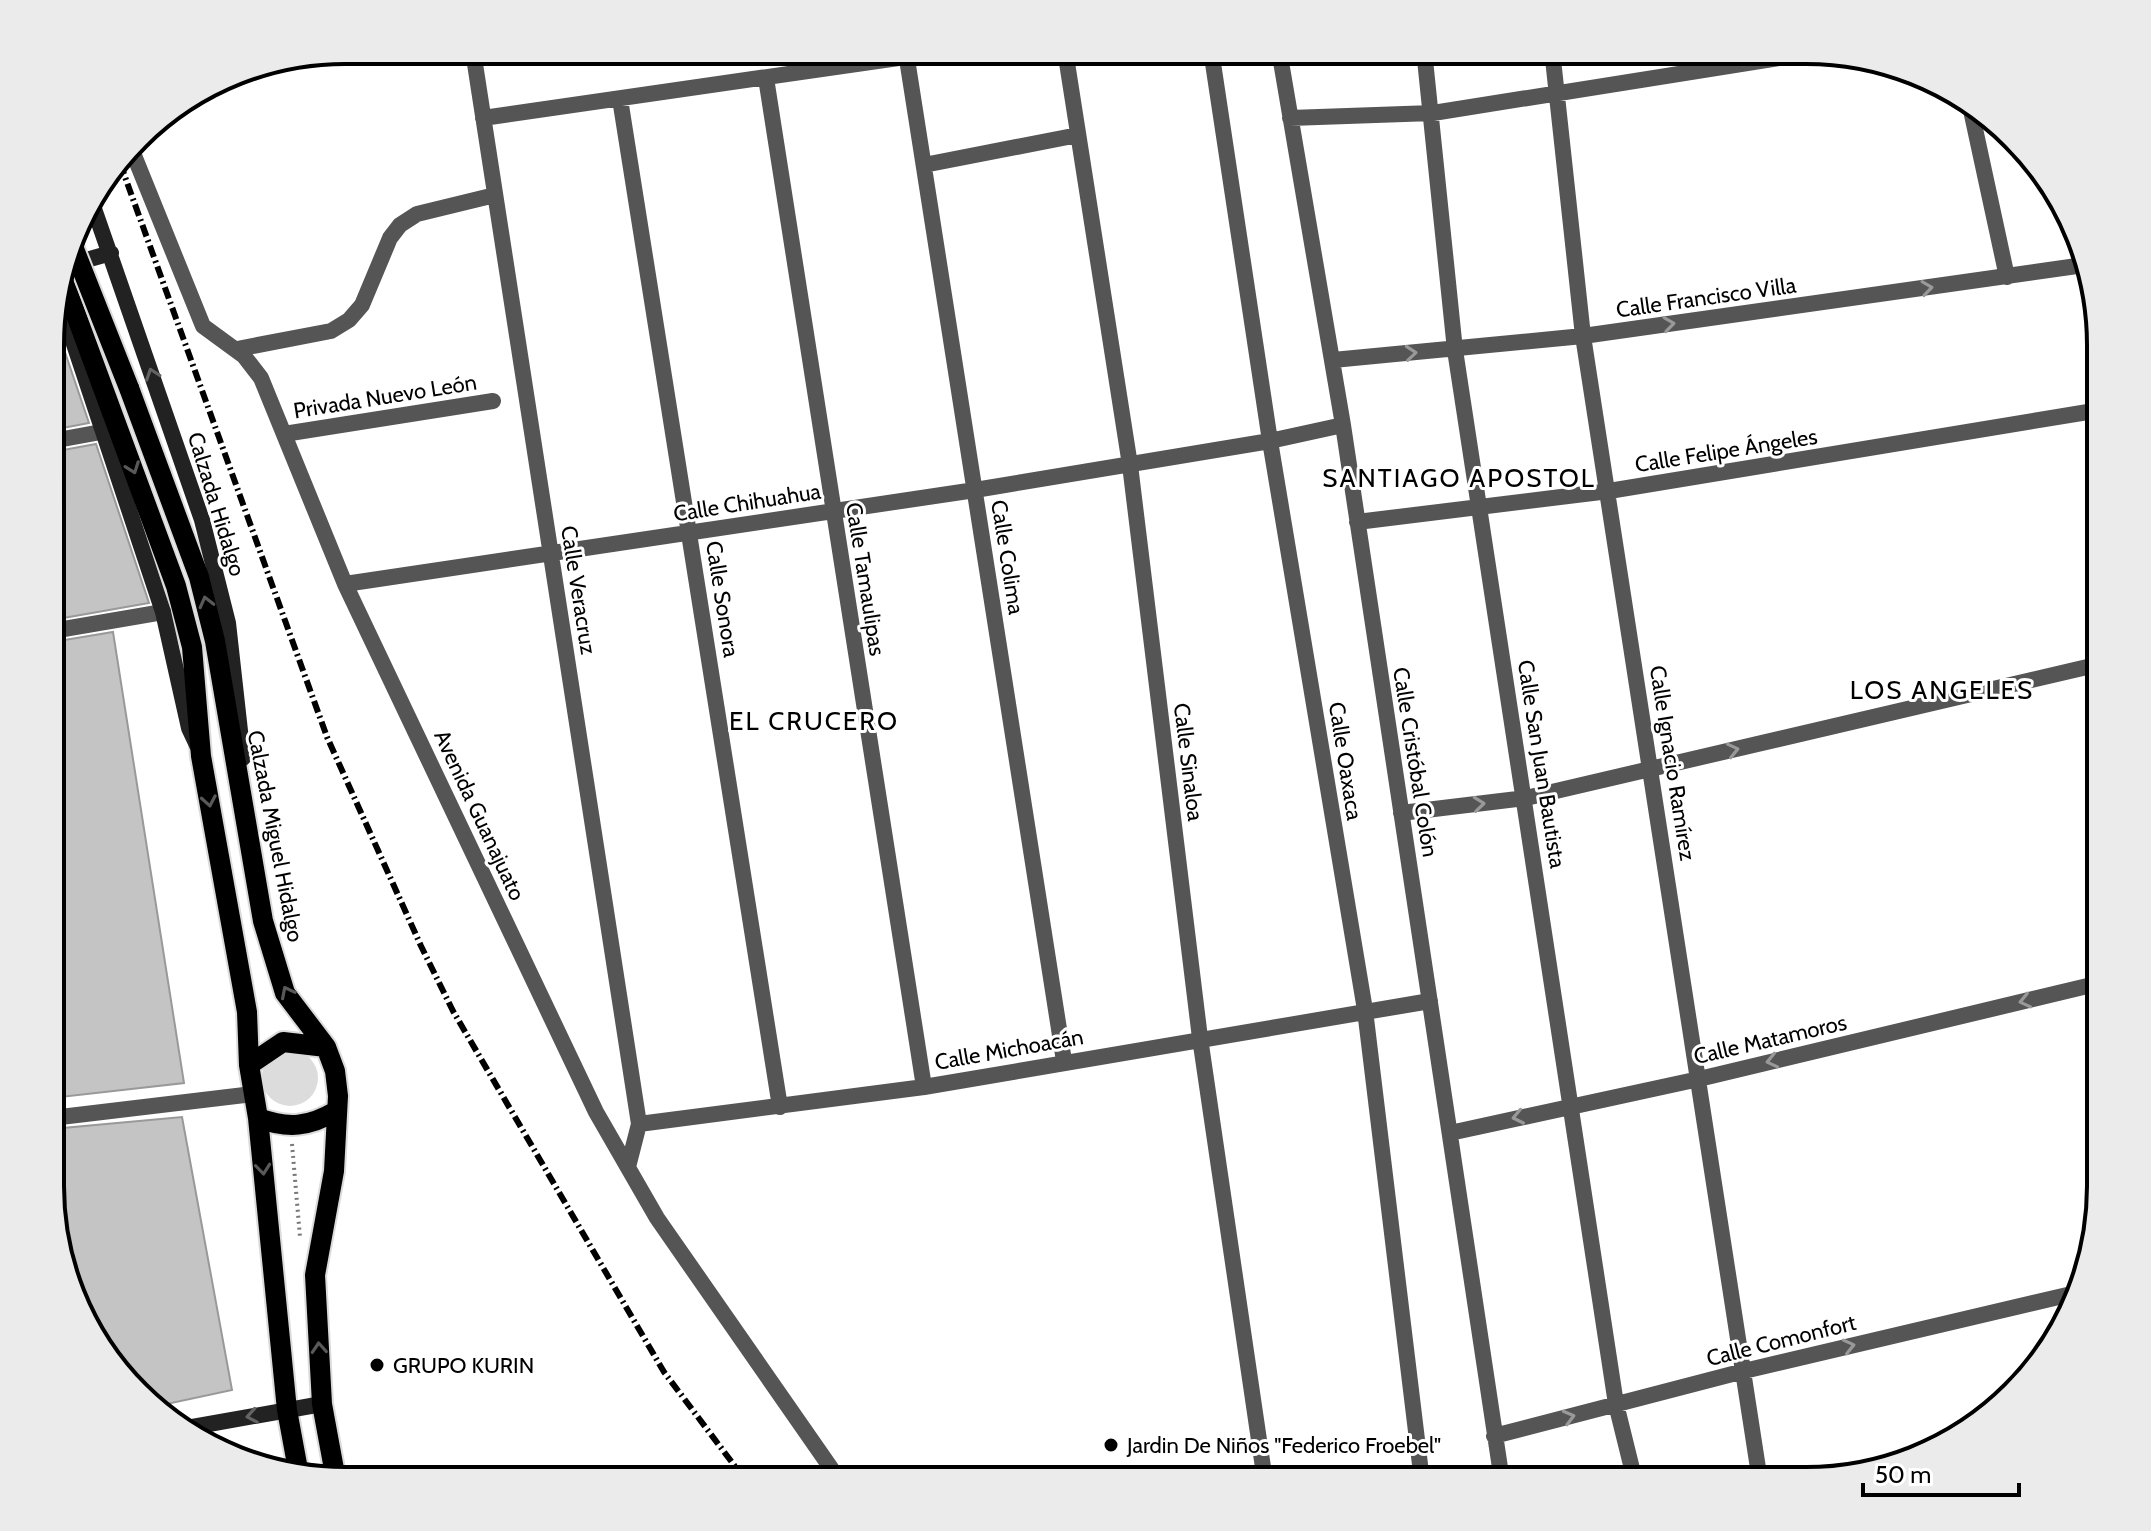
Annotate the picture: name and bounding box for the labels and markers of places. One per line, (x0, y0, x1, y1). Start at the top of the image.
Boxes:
place label: GRUPO KURIN (393, 1352, 534, 1379)
marker: GRUPO KURIN (368, 1356, 386, 1374)
place label: Jardin De Niños "Federico Froebel" (1126, 1432, 1441, 1459)
marker: Jardin De Niños "Federico Froebel" (1102, 1436, 1120, 1454)

